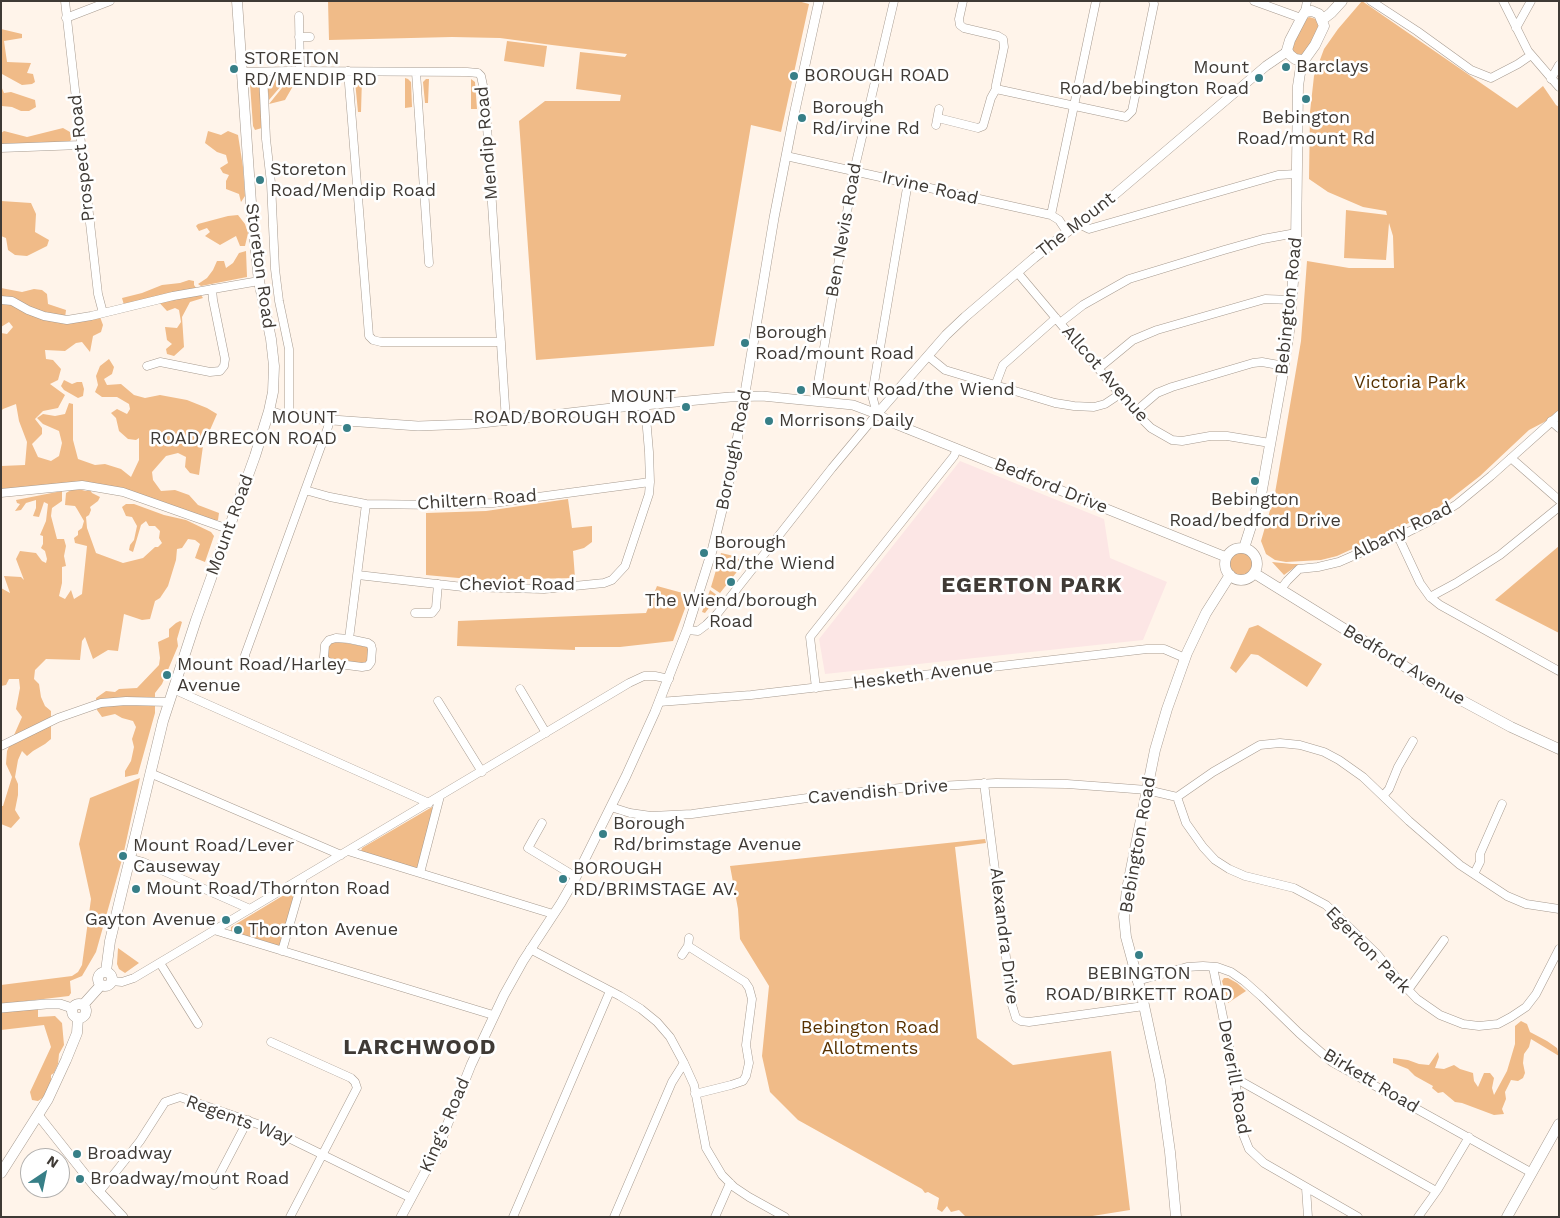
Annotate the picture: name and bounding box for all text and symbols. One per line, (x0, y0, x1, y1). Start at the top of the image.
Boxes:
place label: STORETON RD/MENDIP RD (244, 48, 377, 90)
place label: Barclays (1296, 56, 1369, 78)
place label: Mount Road/bebington Road (1059, 57, 1249, 100)
marker: Barclays (1280, 61, 1292, 73)
marker: STORETON RD/MENDIP RD (228, 63, 240, 75)
place label: BOROUGH ROAD (804, 65, 949, 87)
marker: BOROUGH ROAD (788, 70, 800, 82)
marker: Mount Road/bebington Road (1253, 72, 1265, 84)
street label: Mendip Road (471, 85, 503, 201)
street label: Prospect Road (65, 93, 99, 223)
marker: Bebington Road/mount Rd (1300, 93, 1312, 105)
place label: Borough Rd/irvine Rd (812, 97, 920, 140)
place label: Bebington Road/mount Rd (1237, 107, 1375, 150)
marker: Borough Rd/irvine Rd (796, 112, 808, 124)
place label: Storeton Road/Mendip Road (270, 159, 436, 202)
street label: Ben Nevis Road (822, 161, 866, 299)
street label: Irvine Road (880, 166, 980, 210)
marker: Storeton Road/Mendip Road (254, 174, 266, 186)
street label: The Mount (1032, 188, 1120, 262)
street label: Storeton Road (240, 202, 280, 330)
street label: Bebington Road (1271, 236, 1307, 376)
street label: Allcot Avenue (1057, 321, 1153, 427)
place label: Borough Road/mount Road (755, 322, 914, 364)
marker: Borough Road/mount Road (739, 337, 751, 349)
park label: Victoria Park (1354, 372, 1466, 394)
place label: Mount Road/the Wiend (811, 379, 1015, 401)
marker: Mount Road/the Wiend (795, 384, 807, 396)
place label: MOUNT ROAD/BOROUGH ROAD (473, 386, 676, 428)
street label: Borough Road (712, 388, 756, 512)
marker: MOUNT ROAD/BOROUGH ROAD (680, 401, 692, 413)
place label: MOUNT ROAD/BRECON ROAD (150, 407, 337, 449)
place label: Morrisons Daily (779, 410, 914, 432)
marker: Morrisons Daily (763, 415, 775, 427)
marker: MOUNT ROAD/BRECON ROAD (341, 422, 353, 434)
street label: Bedford Drive (991, 453, 1111, 519)
street label: Mount Road (202, 472, 258, 578)
marker: Bebington Road/bedford Drive (1249, 475, 1261, 487)
street label: Chiltern Road (416, 485, 538, 515)
place label: Bebington Road/bedford Drive (1169, 489, 1341, 532)
street label: Albany Road (1348, 497, 1456, 565)
place label: Borough Rd/the Wiend (714, 532, 835, 574)
marker: Borough Rd/the Wiend (698, 547, 710, 559)
district label: EGERTON PARK (940, 573, 1124, 599)
street label: Cheviot Road (459, 574, 575, 596)
marker: The Wiend/borough Road (725, 576, 737, 588)
place label: The Wiend/borough Road (645, 590, 817, 632)
street label: Bedford Avenue (1339, 620, 1469, 710)
place label: Mount Road/Harley Avenue (177, 654, 346, 696)
street label: Hesketh Avenue (851, 656, 995, 694)
marker: Mount Road/Harley Avenue (161, 669, 173, 681)
street label: Cavendish Drive (807, 775, 949, 809)
street label: Bebington Road (1115, 775, 1161, 915)
place label: Borough Rd/brimstage Avenue (613, 813, 801, 856)
marker: Borough Rd/brimstage Avenue (597, 828, 609, 840)
place label: Mount Road/Lever Causeway (133, 835, 294, 878)
marker: Mount Road/Lever Causeway (117, 850, 129, 862)
place label: BOROUGH RD/BRIMSTAGE AV. (573, 858, 737, 901)
street label: Alexandra Drive (985, 866, 1023, 1006)
marker: BOROUGH RD/BRIMSTAGE AV. (557, 873, 569, 885)
place label: Mount Road/Thornton Road (146, 878, 390, 900)
marker: Mount Road/Thornton Road (130, 883, 142, 895)
street label: Egerton Park (1321, 902, 1415, 998)
place label: Gayton Avenue (85, 909, 216, 931)
marker: Gayton Avenue (220, 914, 232, 926)
place label: Thornton Avenue (248, 919, 398, 941)
marker: Thornton Avenue (232, 924, 244, 936)
marker: BEBINGTON ROAD/BIRKETT ROAD (1133, 949, 1145, 961)
place label: BEBINGTON ROAD/BIRKETT ROAD (1045, 963, 1233, 1006)
park label: Bebington Road Allotments (801, 1017, 939, 1060)
street label: Deverill Road (1213, 1018, 1255, 1136)
district label: LARCHWOOD (342, 1035, 498, 1061)
street label: Birkett Road (1319, 1044, 1423, 1118)
street label: King's Road (415, 1074, 475, 1176)
street label: Regents Way (183, 1091, 295, 1149)
place label: Broadway (87, 1143, 172, 1165)
north arrow (20, 1148, 70, 1198)
marker: Broadway (71, 1148, 83, 1160)
text: N (44, 1152, 62, 1171)
place label: Broadway/mount Road (90, 1168, 289, 1190)
marker: Broadway/mount Road (74, 1173, 86, 1185)

